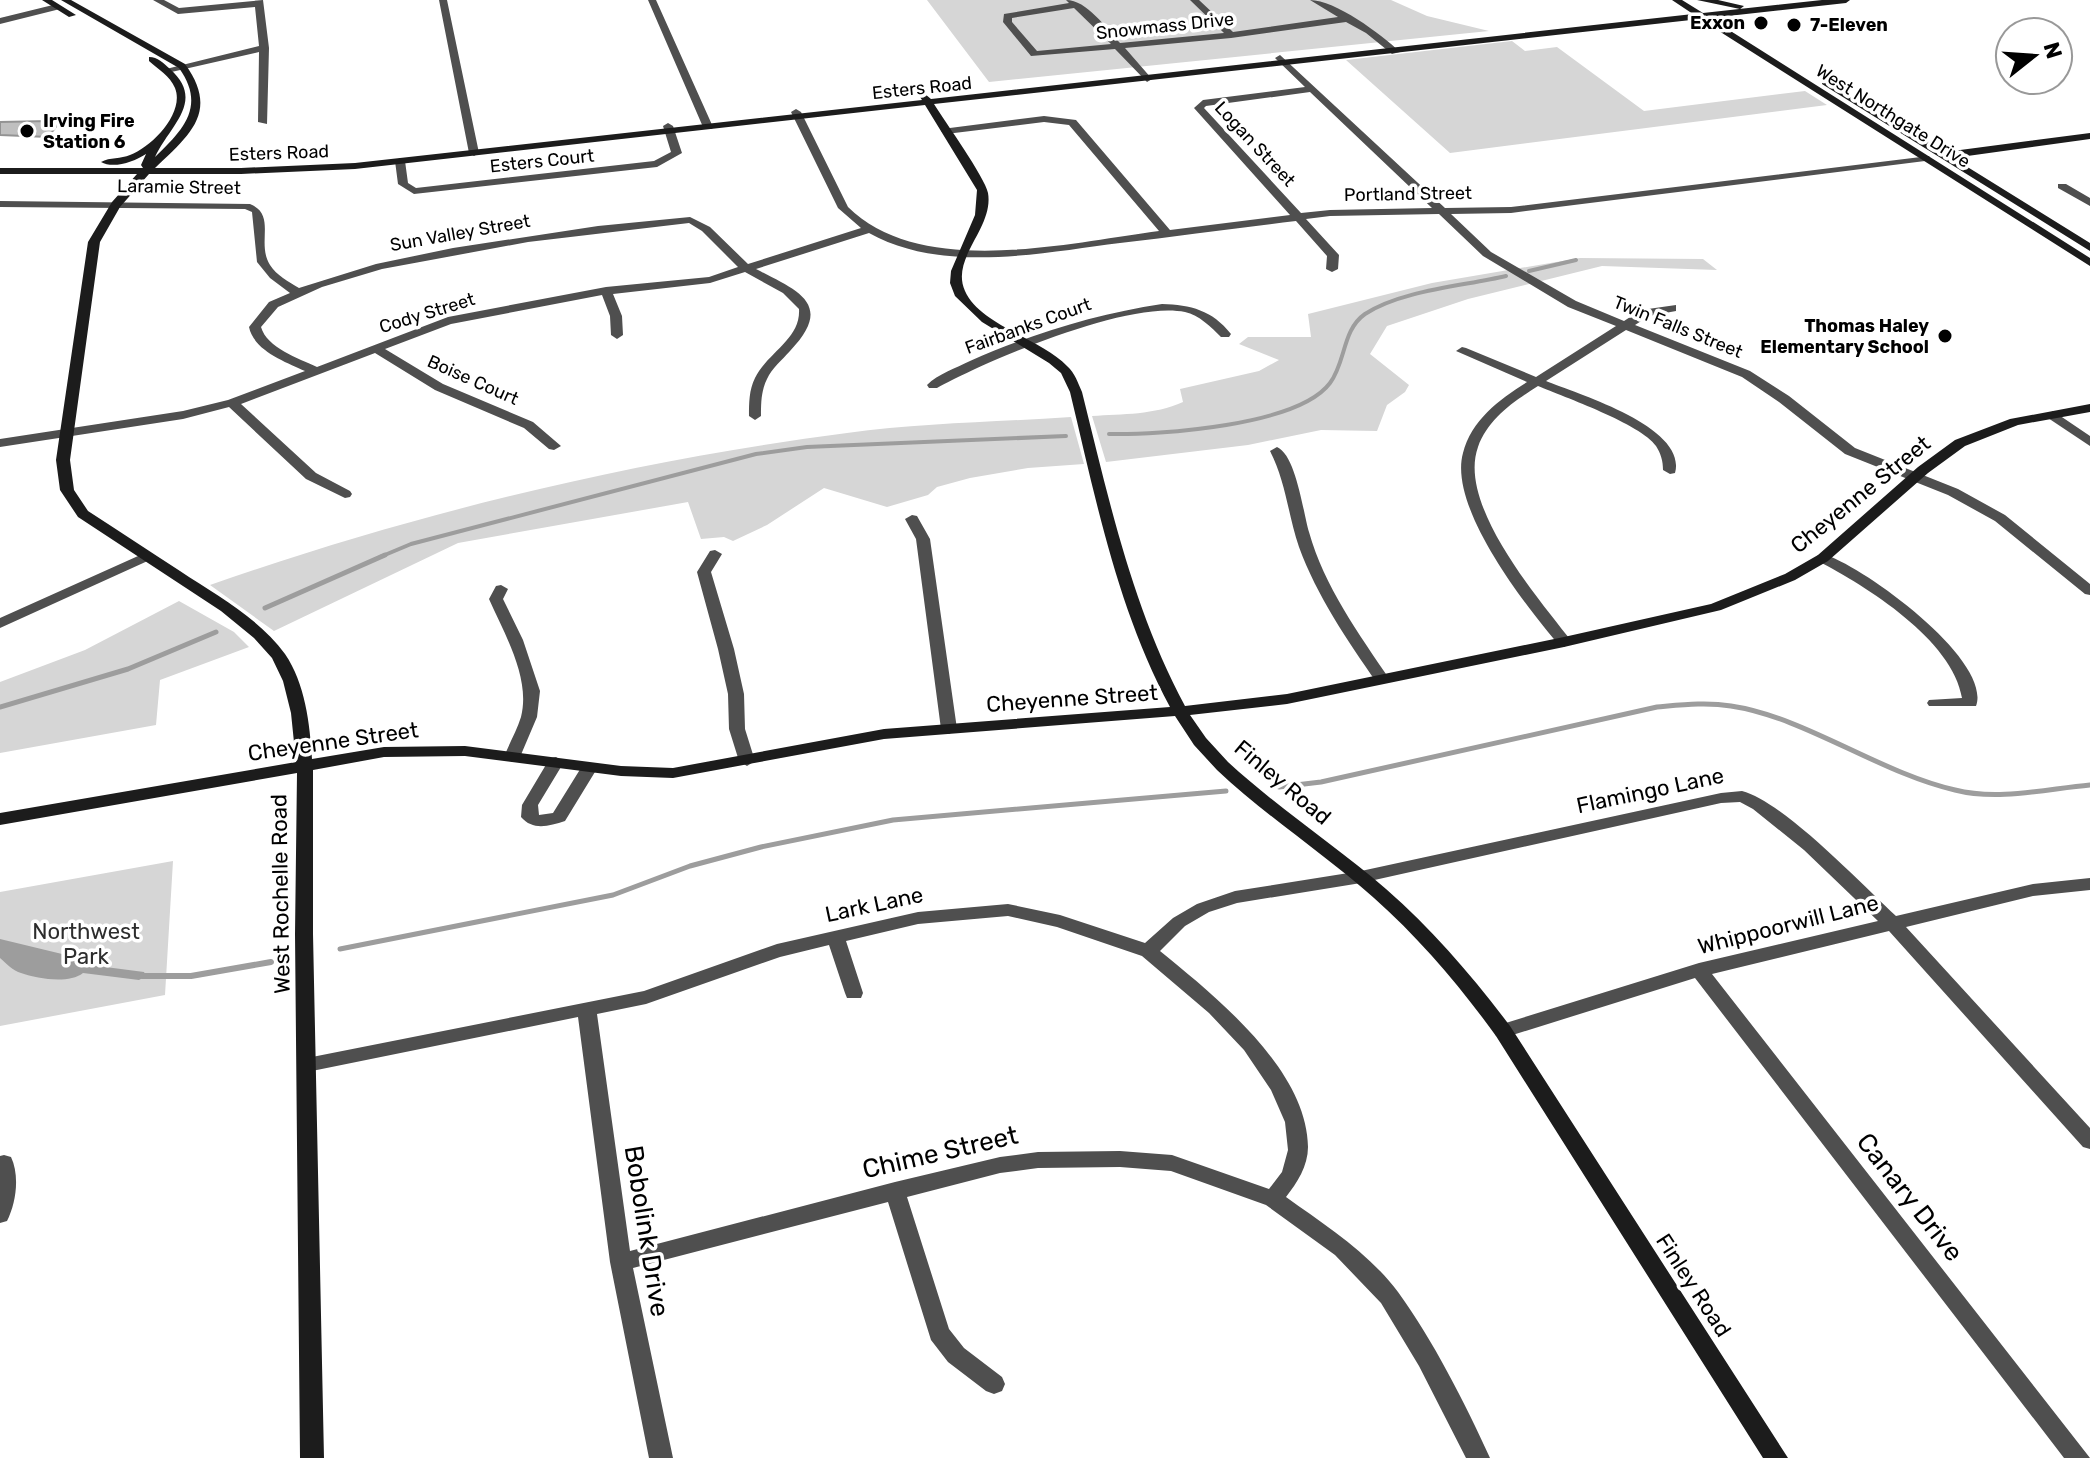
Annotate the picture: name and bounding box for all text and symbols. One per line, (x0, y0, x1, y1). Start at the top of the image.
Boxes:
street label: Snowmass Drive (1095, 8, 1235, 44)
place label: Exxon (1690, 12, 1745, 34)
marker: Exxon (1752, 14, 1770, 32)
place label: 7-Eleven (1810, 14, 1888, 36)
marker: 7-Eleven (1785, 16, 1803, 34)
north arrow (1994, 16, 2074, 96)
text: N (2037, 39, 2068, 62)
street label: West Northgate Drive (1812, 60, 1974, 172)
street label: Esters Road (871, 72, 973, 104)
street label: Logan Street (1210, 97, 1300, 191)
place label: Irving Fire Station 6 (43, 110, 135, 153)
marker: Irving Fire Station 6 (18, 122, 36, 140)
street label: Esters Road (229, 140, 329, 166)
street label: Esters Court (489, 145, 595, 177)
street label: Laramie Street (117, 175, 241, 199)
street label: Portland Street (1344, 182, 1472, 206)
street label: Sun Valley Street (388, 210, 532, 256)
street label: Cody Street (376, 288, 478, 338)
street label: Twin Falls Street (1610, 291, 1746, 363)
street label: Fairbanks Court (962, 293, 1094, 359)
place label: Thomas Haley Elementary School (1760, 315, 1929, 358)
marker: Thomas Haley Elementary School (1936, 327, 1954, 345)
street label: Boise Court (424, 350, 522, 410)
street label: Cheyenne Street (1785, 430, 1936, 559)
street label: Cheyenne Street (985, 679, 1159, 718)
street label: Cheyenne Street (246, 716, 420, 767)
street label: Finley Road (1229, 734, 1336, 831)
street label: Flamingo Lane (1574, 762, 1726, 819)
street label: West Rochelle Road (265, 794, 296, 994)
street label: Lark Lane (823, 881, 926, 928)
street label: Whippoorwill Lane (1695, 889, 1881, 960)
park label: Northwest Park (32, 918, 140, 970)
street label: Chime Street (859, 1120, 1021, 1185)
street label: Canary Drive (1850, 1127, 1969, 1268)
street label: Bobolink Drive (618, 1143, 675, 1319)
street label: Finley Road (1650, 1229, 1737, 1342)

